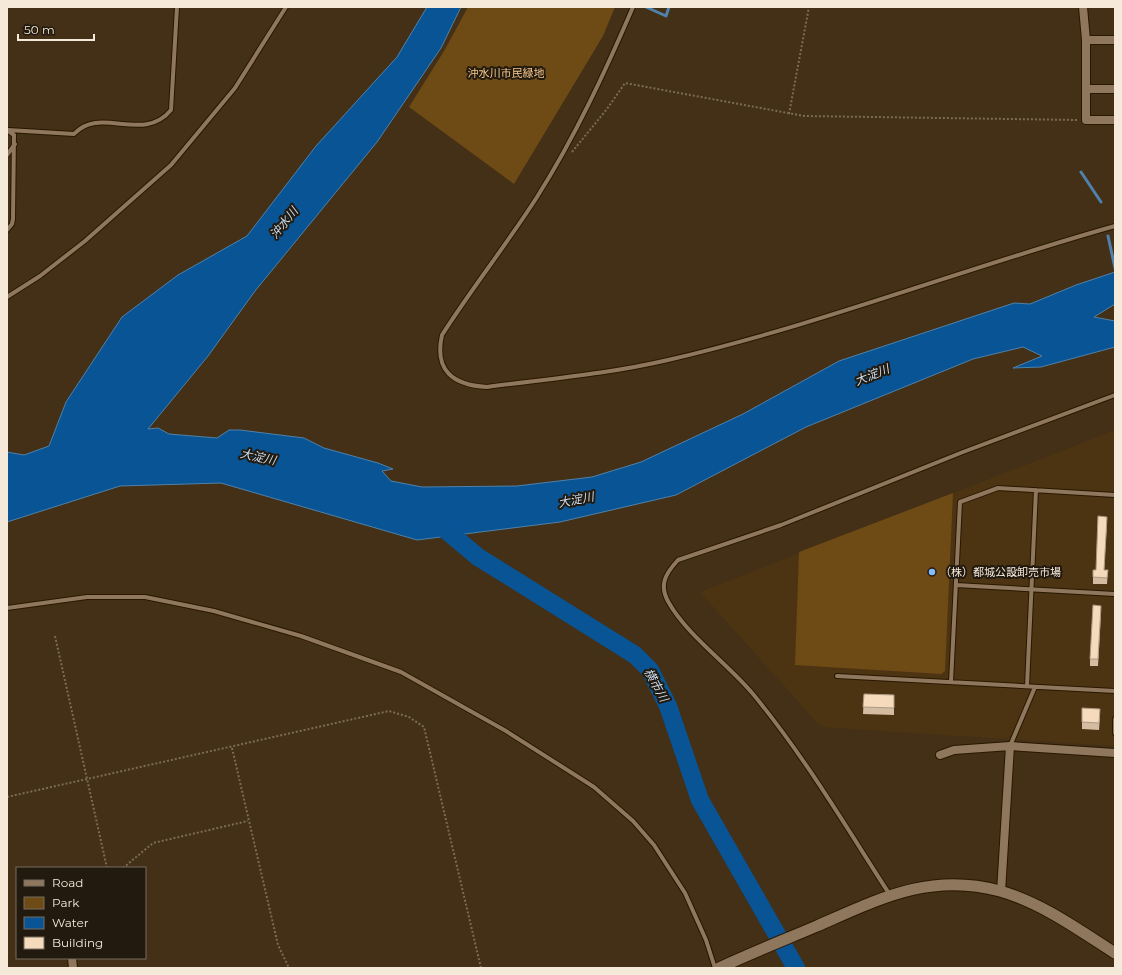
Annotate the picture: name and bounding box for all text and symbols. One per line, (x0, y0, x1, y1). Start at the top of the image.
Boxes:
scale bar (18, 16, 94, 42)
text: 50 m (24, 22, 55, 37)
park label: 沖水川市民緑地 (468, 66, 545, 80)
water label: 沖水川 (266, 202, 302, 241)
water label: 大淀川 (852, 360, 893, 388)
water label: 大淀川 (239, 445, 279, 468)
water label: 大淀川 (557, 488, 597, 510)
place label: （株）都城公設卸売市場 (940, 565, 1061, 579)
marker: （株）都城公設卸売市場 (927, 567, 937, 577)
water label: 横市川 (641, 665, 673, 706)
legend (16, 867, 146, 959)
text: Road (52, 875, 83, 890)
text: Park (52, 895, 80, 910)
text: Water (52, 915, 89, 930)
text: Building (52, 935, 103, 950)

